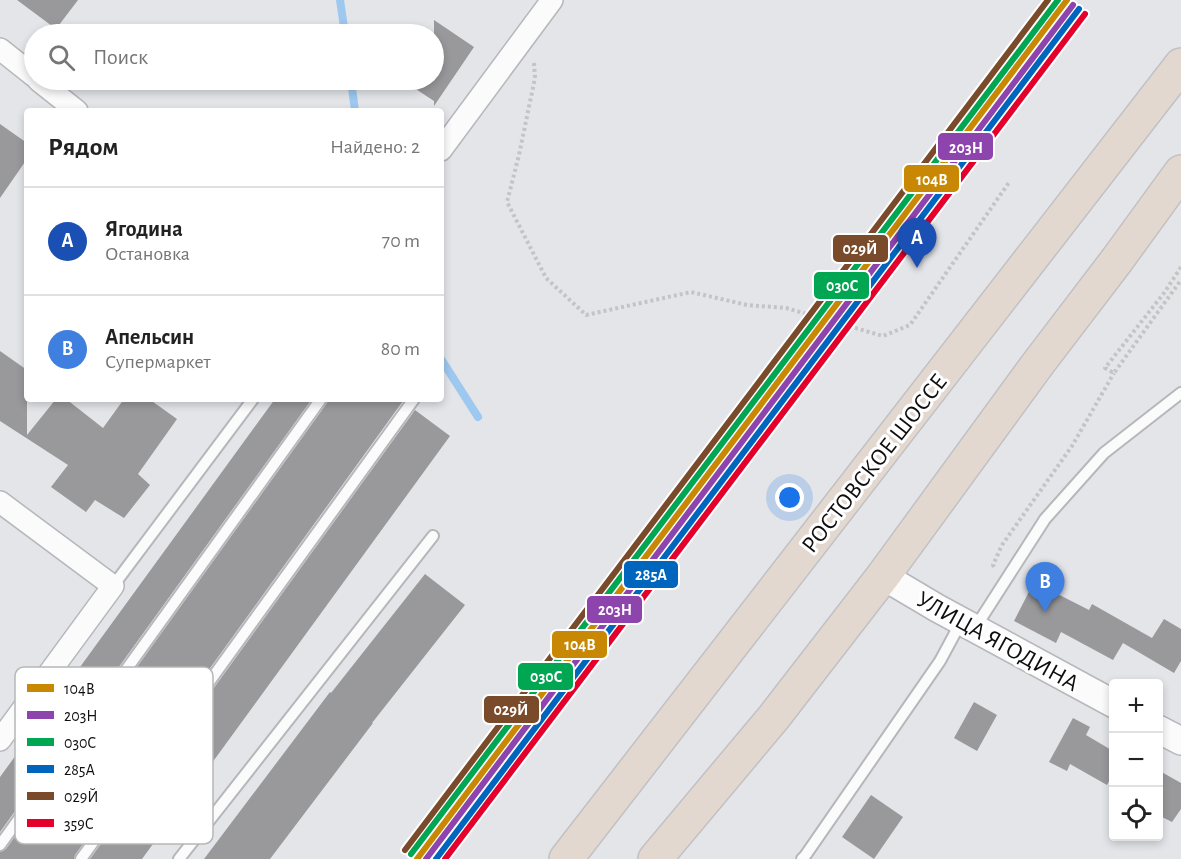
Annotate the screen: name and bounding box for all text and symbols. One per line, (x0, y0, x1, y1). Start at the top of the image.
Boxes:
search box (24, 24, 444, 90)
icon: search (45, 41, 78, 74)
text: Поиск (93, 46, 148, 68)
line badge: 203Н (937, 132, 994, 161)
text: Рядом (48, 134, 119, 160)
text: Найдено: 2 (330, 137, 420, 157)
text: 203Н (949, 140, 983, 156)
line badge: 104В (903, 164, 960, 193)
text: 104В (916, 172, 948, 188)
text: Ягодина (105, 218, 183, 240)
pin: A (898, 218, 936, 268)
text: A (62, 231, 74, 251)
text: 70 m (382, 231, 420, 251)
line badge: 029Й (832, 234, 889, 263)
text: 029Й (843, 240, 878, 257)
text: Остановка (105, 244, 190, 264)
line badge: 030C (813, 271, 870, 300)
text: 030C (826, 278, 859, 294)
text: Апельсин (105, 326, 194, 348)
text: B (62, 339, 73, 359)
text: 80 m (381, 339, 420, 359)
text: Супермаркет (105, 352, 211, 372)
street label: РОСТОВСКОЕ ШОССЕ (798, 370, 952, 558)
your location (775, 483, 804, 512)
line badge: 285А (623, 560, 679, 589)
pin: B (1026, 562, 1064, 612)
text: 285А (635, 567, 667, 583)
street label: УЛИЦА ЯГОДИНА (912, 587, 1083, 696)
line badge: 203Н (586, 595, 643, 624)
text: 203Н (598, 602, 632, 618)
line badge: 104В (551, 630, 608, 659)
text: 104В (564, 637, 596, 653)
line badge: 030C (517, 662, 574, 691)
legend (15, 667, 213, 844)
text: 030C (530, 669, 563, 685)
map controls (1109, 679, 1163, 841)
button: + (1109, 679, 1163, 733)
text: 104В (64, 681, 95, 697)
line badge: 029Й (483, 695, 540, 724)
text: 029Й (494, 701, 529, 718)
text: 203Н (64, 708, 98, 724)
button: − (1109, 733, 1163, 787)
text: 030C (64, 735, 96, 751)
text: 285А (64, 762, 96, 778)
button: locate (1109, 787, 1163, 841)
text: 029Й (64, 788, 99, 805)
text: 359С (64, 816, 94, 832)

